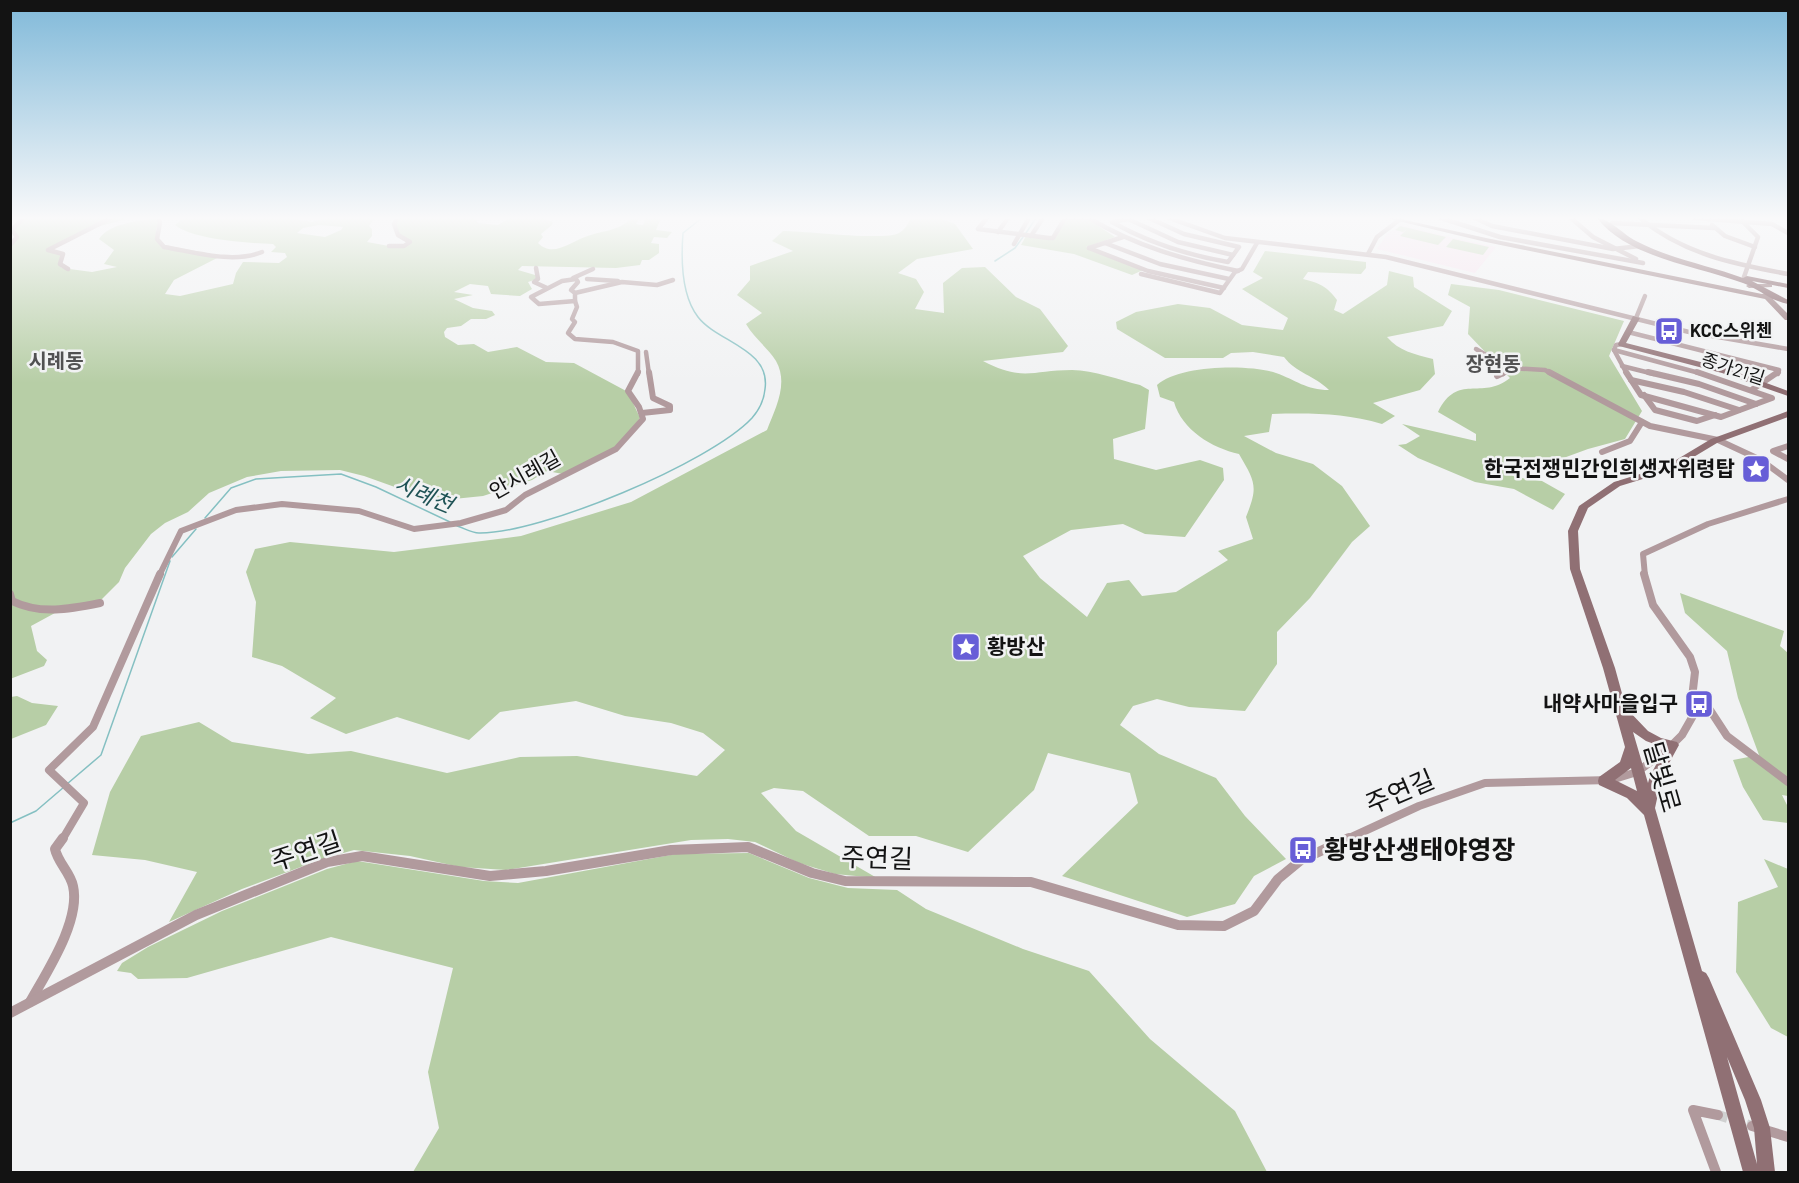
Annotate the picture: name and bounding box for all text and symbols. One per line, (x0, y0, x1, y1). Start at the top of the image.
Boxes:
bus stop icon: KCC스위첸 (1653, 315, 1685, 347)
place label: KCC스위첸 (1690, 319, 1772, 341)
street label: 종가21길 (1699, 347, 1768, 389)
district label: 시례동 (28, 348, 84, 372)
district label: 장현동 (1465, 351, 1521, 375)
street label: 안시례길 (484, 444, 564, 503)
place icon: 한국전쟁민간인희생자위령탑 (1740, 453, 1772, 485)
place label: 한국전쟁민간인희생자위령탑 (1484, 455, 1735, 480)
water label: 시례천 (391, 469, 460, 518)
place icon: 황방산 (950, 631, 982, 663)
place label: 황방산 (987, 633, 1045, 658)
bus stop icon: 내약사마을입구 (1683, 688, 1715, 720)
place label: 내약사마을입구 (1543, 690, 1678, 715)
street label: 달빛로 (1639, 738, 1688, 815)
street label: 주연길 (1360, 762, 1439, 819)
street label: 주연길 (267, 824, 344, 875)
place label: 황방산생태야영장 (1324, 833, 1515, 864)
bus stop icon: 황방산생태야영장 (1287, 834, 1319, 866)
street label: 주연길 (841, 840, 913, 873)

